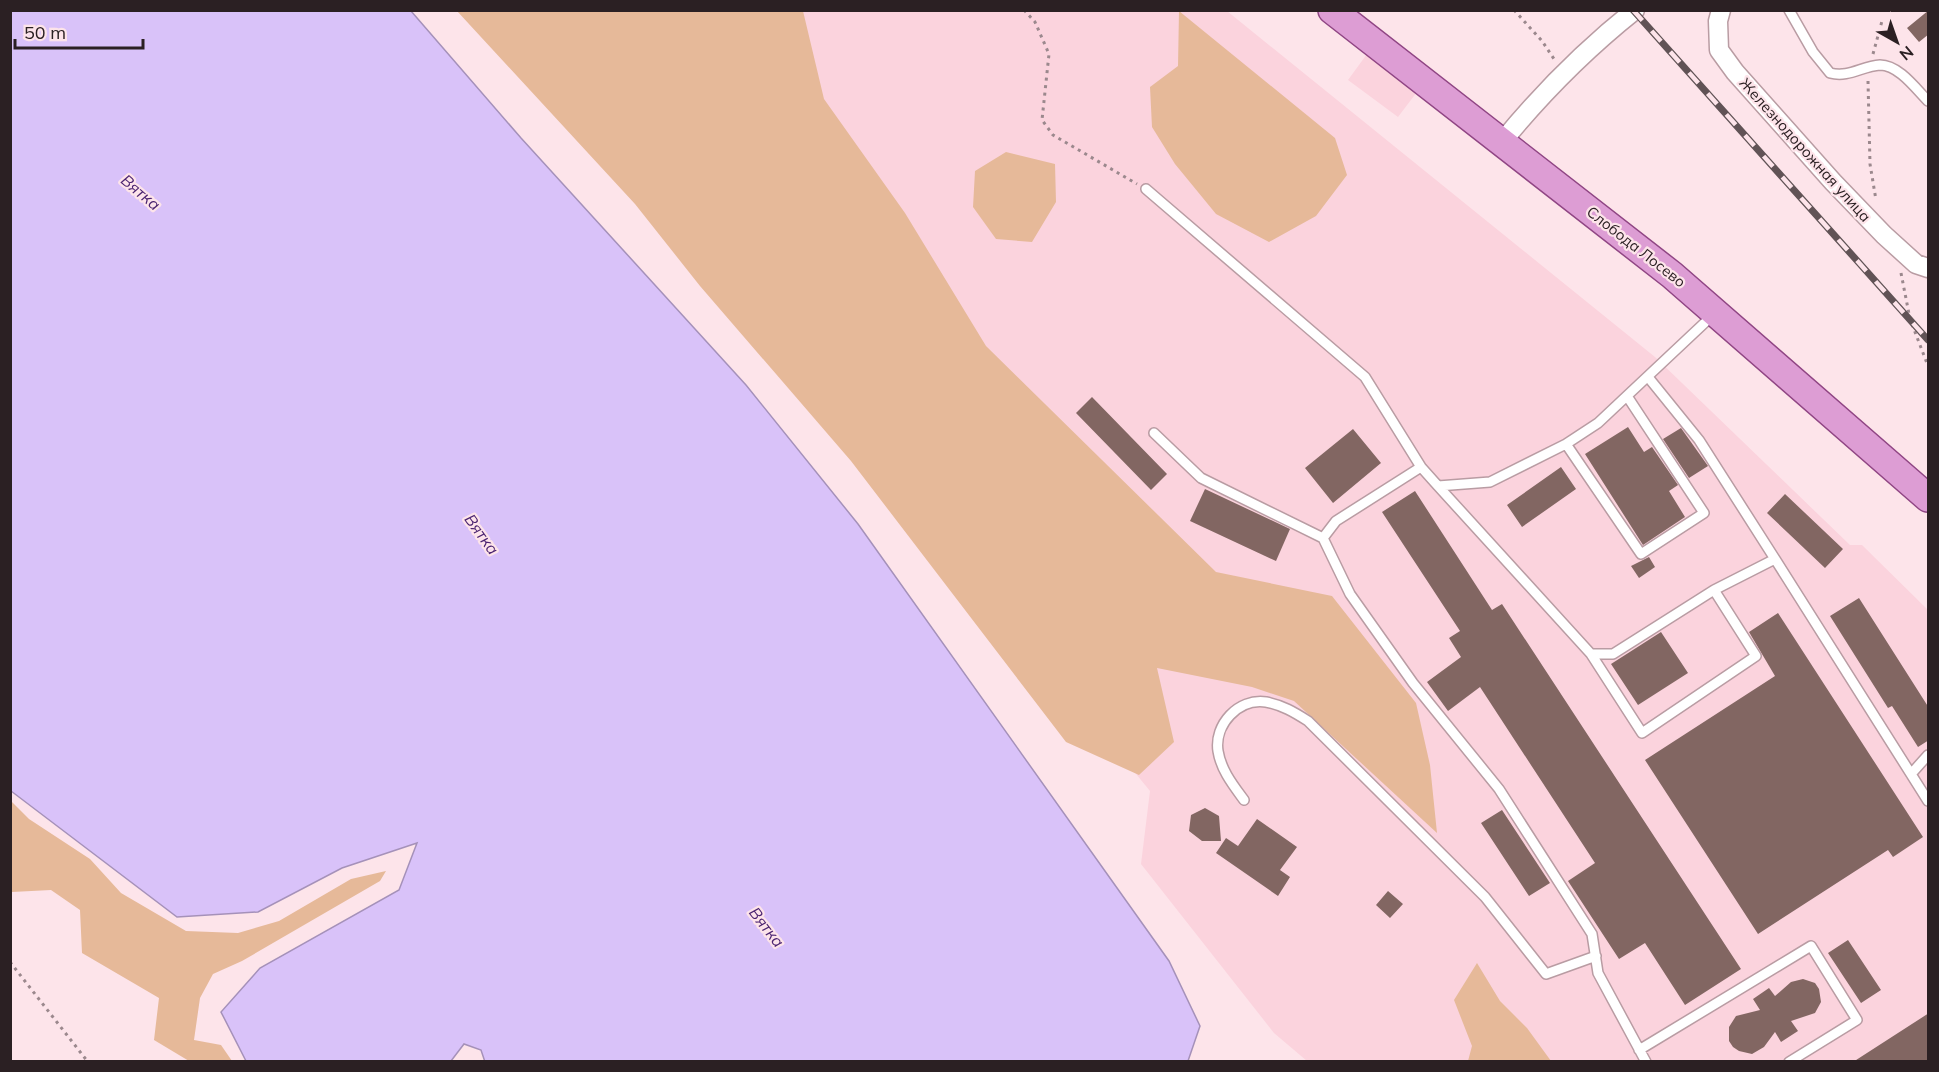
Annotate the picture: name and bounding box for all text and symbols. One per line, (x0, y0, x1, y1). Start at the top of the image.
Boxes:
scale bar (15, 12, 142, 50)
north arrow (1867, 12, 1927, 72)
text: 50 m (24, 21, 66, 44)
text: N (1896, 42, 1918, 65)
street label: Железнодорожная улица (1736, 74, 1875, 226)
water label: Вятка (117, 170, 165, 214)
street label: Слобода Лосево (1583, 202, 1690, 291)
water label: Вятка (461, 510, 504, 558)
water label: Вятка (745, 903, 789, 951)

